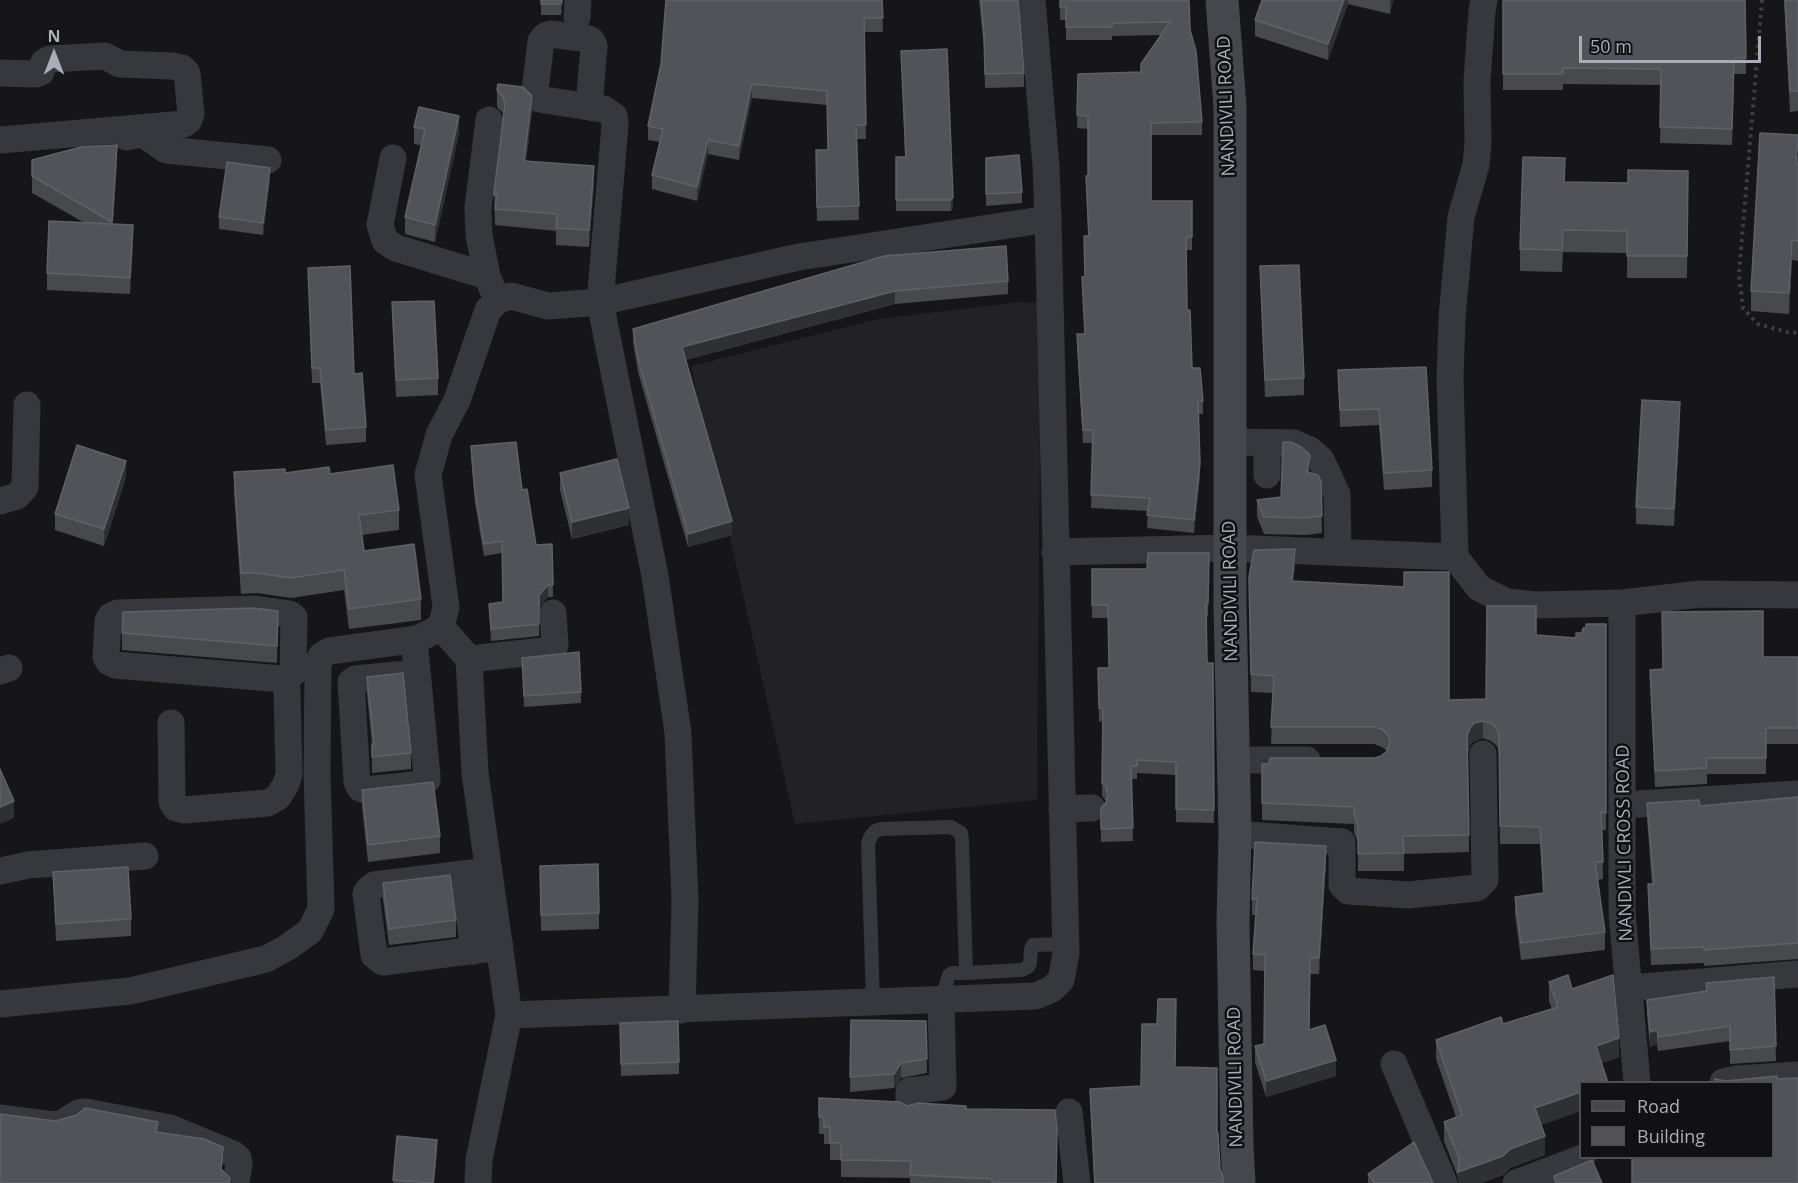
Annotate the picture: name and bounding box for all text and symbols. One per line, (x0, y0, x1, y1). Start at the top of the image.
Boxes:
north arrow (24, 24, 84, 84)
scale bar (1582, 24, 1764, 62)
text: N (47, 25, 61, 47)
text: 50 m (1590, 34, 1632, 58)
street label: NANDIVILI ROAD (1214, 35, 1240, 177)
street label: NANDIVILI ROAD (1219, 520, 1243, 662)
street label: NANDIVLI CROSS ROAD (1612, 744, 1638, 942)
street label: NANDIVILI ROAD (1224, 1006, 1248, 1148)
legend (1579, 1081, 1774, 1159)
text: Road (1637, 1094, 1680, 1118)
text: Building (1637, 1124, 1705, 1148)

